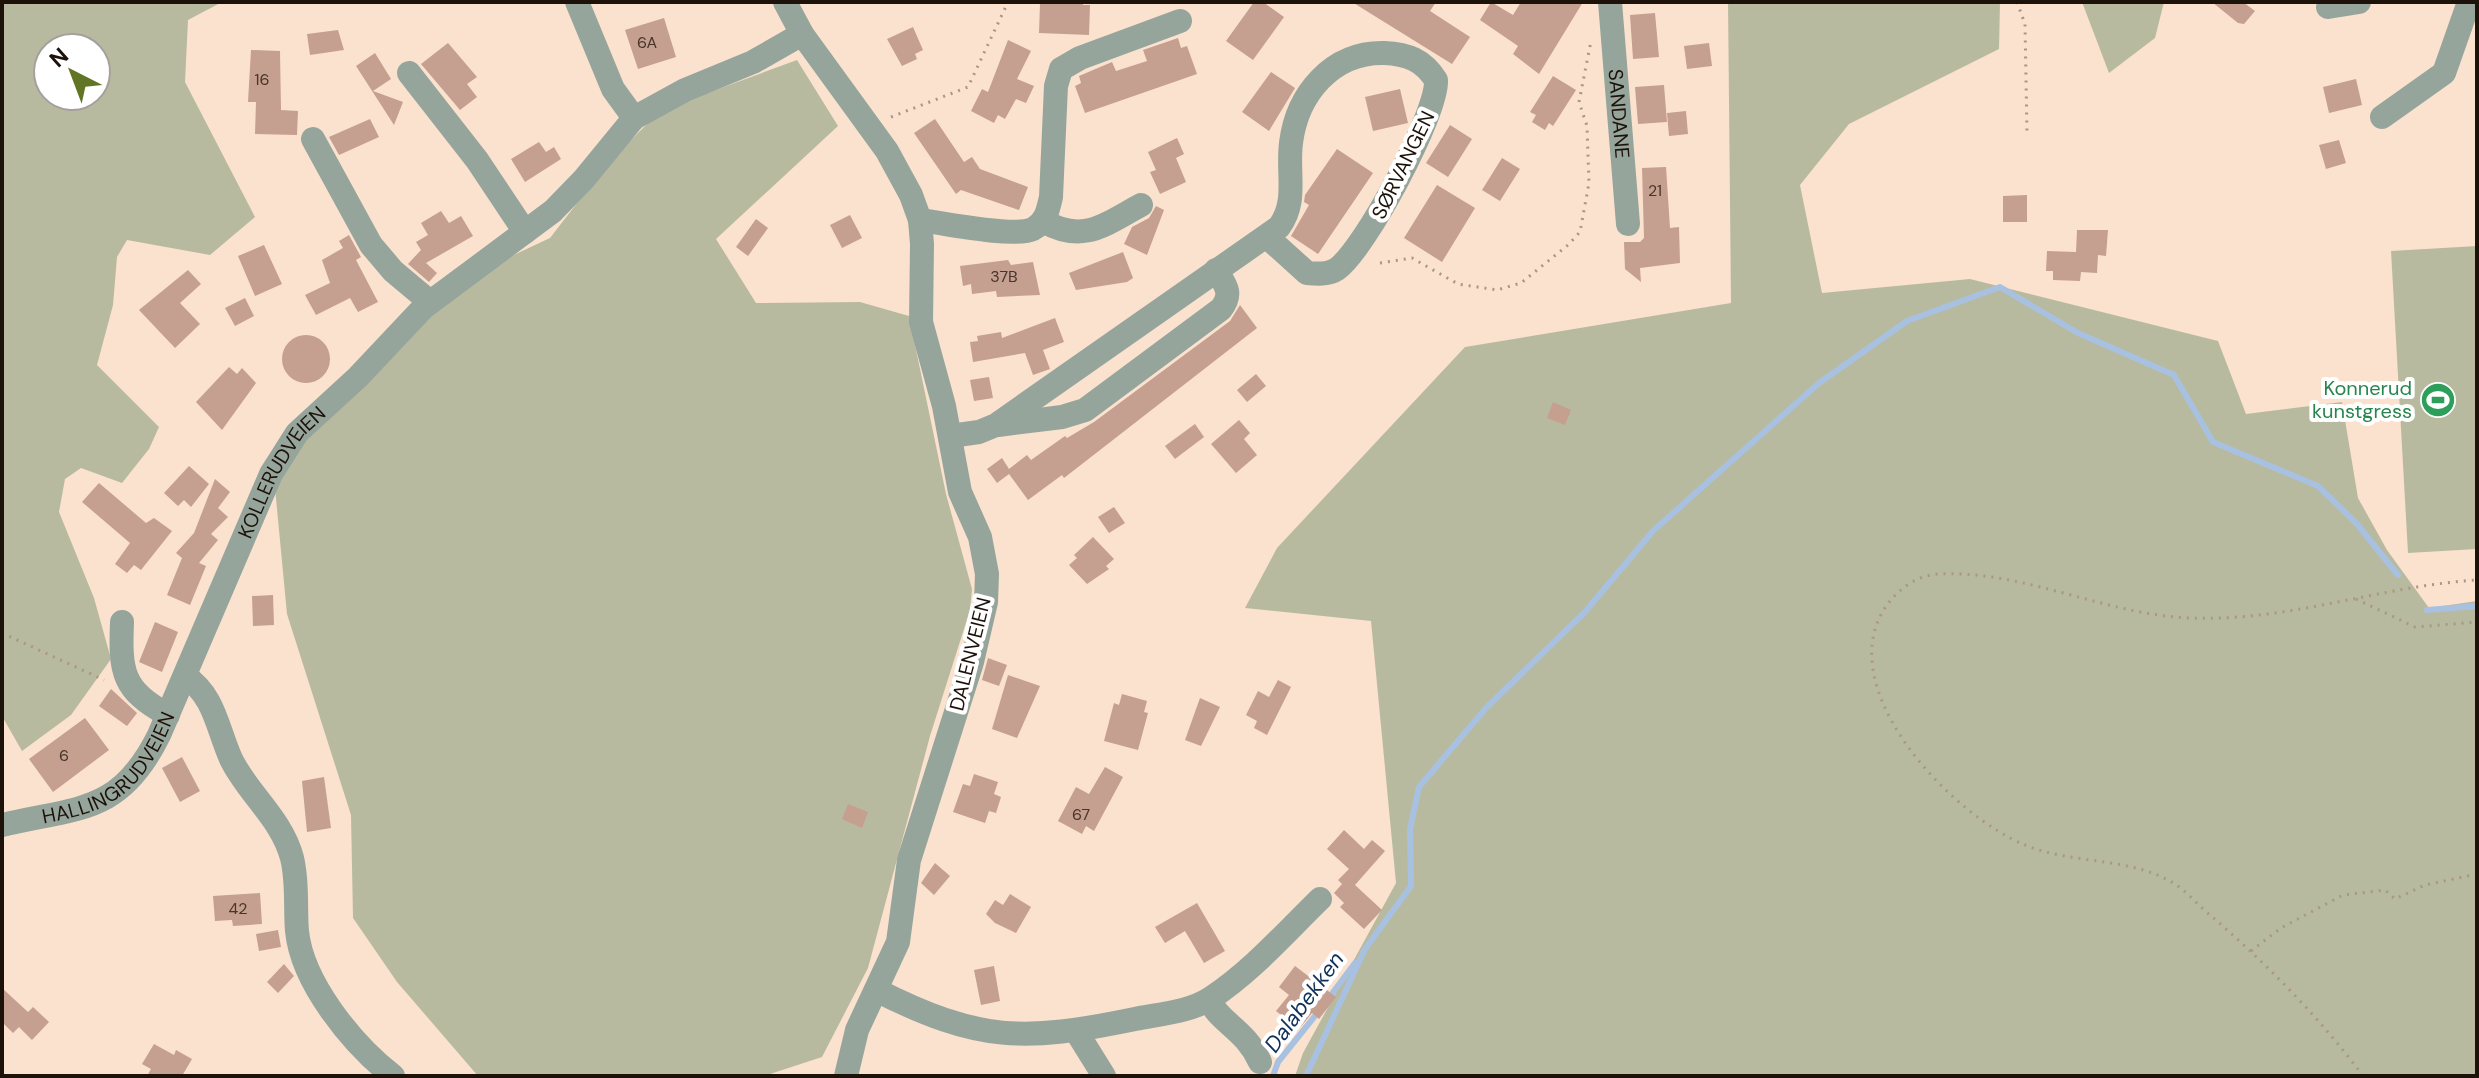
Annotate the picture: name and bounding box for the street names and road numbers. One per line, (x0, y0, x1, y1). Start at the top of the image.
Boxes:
street label: SANDANE (1602, 68, 1636, 159)
street label: SØRVANGEN (1366, 107, 1440, 223)
street label: KOLLERUDVEIEN (232, 400, 331, 542)
street label: DALENVEIEN (943, 594, 997, 714)
street label: HALLINGRUDVEIEN (40, 708, 180, 829)

